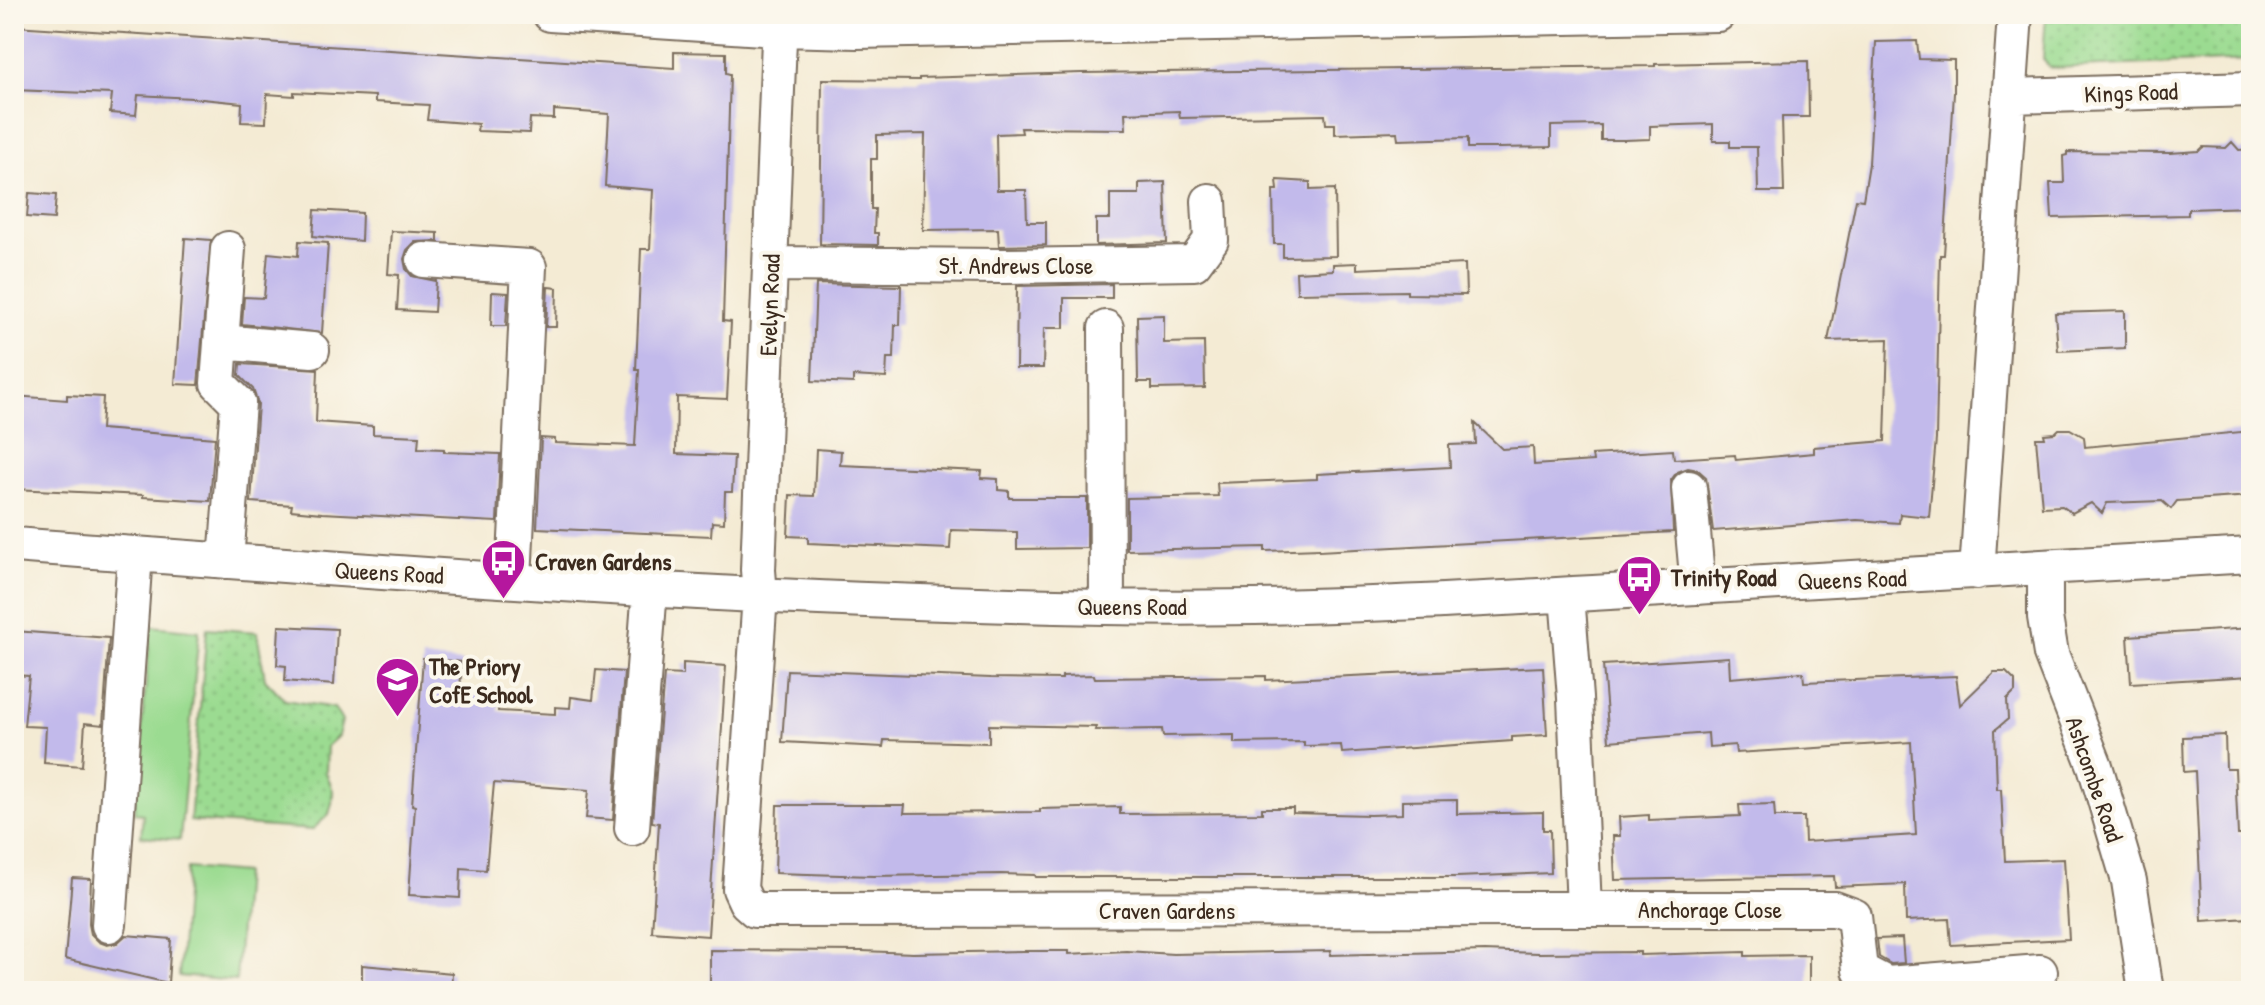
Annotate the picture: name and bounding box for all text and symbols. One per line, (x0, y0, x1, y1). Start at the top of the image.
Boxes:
street label: Kings Road (2084, 74, 2178, 110)
street label: St. Andrews Close (939, 249, 1094, 281)
street label: Evelyn Road (751, 253, 787, 357)
bus stop icon: Craven Gardens (480, 537, 528, 600)
place label: Craven Gardens (535, 545, 672, 577)
street label: Queens Road (334, 553, 444, 591)
bus stop icon: Trinity Road (1616, 553, 1664, 616)
place label: Trinity Road (1670, 561, 1777, 594)
street label: Queens Road (1797, 561, 1907, 597)
street label: Queens Road (1077, 590, 1187, 622)
place label: The Priory CofE School (428, 650, 533, 710)
school or university icon: The Priory CofE School (374, 656, 422, 719)
street label: Ashcombe Road (2059, 712, 2131, 846)
street label: Anchorage Close (1638, 893, 1782, 925)
street label: Craven Gardens (1099, 894, 1235, 926)

